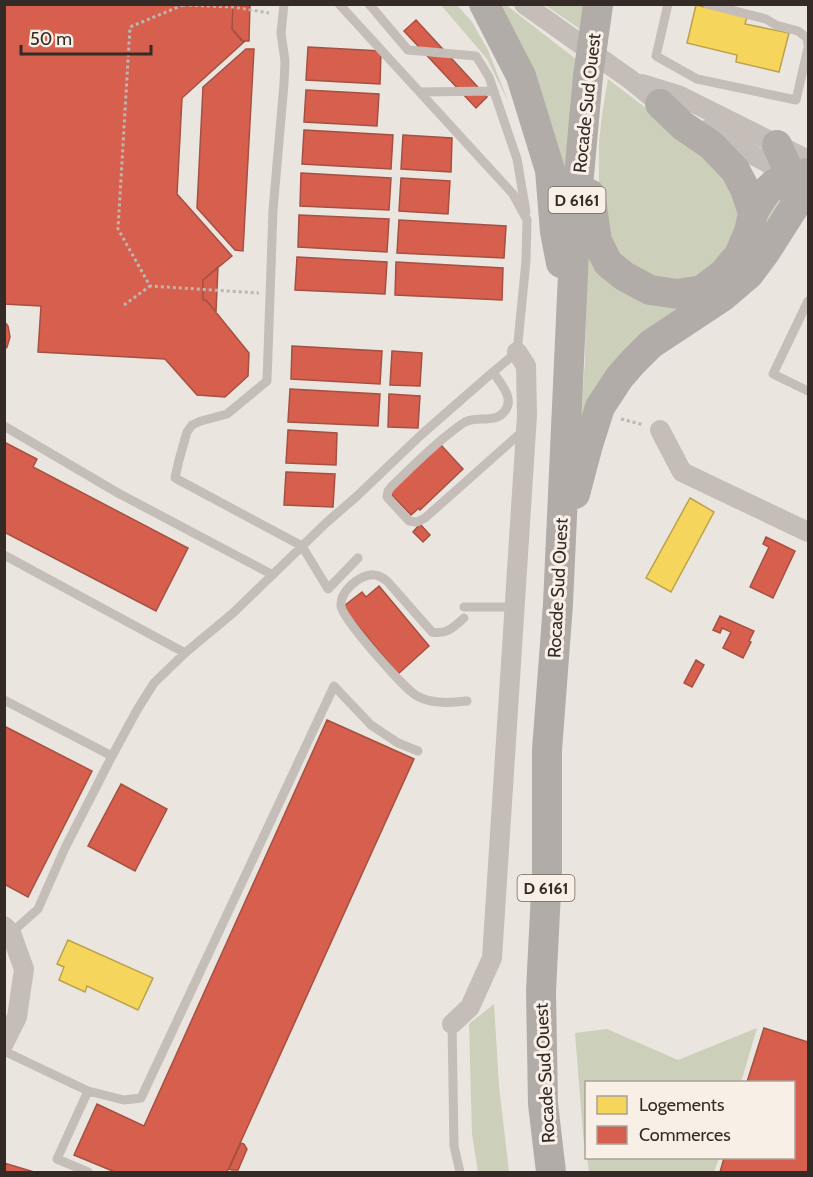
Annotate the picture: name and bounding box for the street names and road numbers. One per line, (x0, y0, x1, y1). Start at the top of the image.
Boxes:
street label: Rocade Sud Ouest (569, 32, 605, 174)
road number: D 6161 (548, 187, 606, 213)
street label: Rocade Sud Ouest (543, 517, 573, 659)
road number: D 6161 (518, 875, 574, 901)
street label: Rocade Sud Ouest (530, 1002, 560, 1144)

